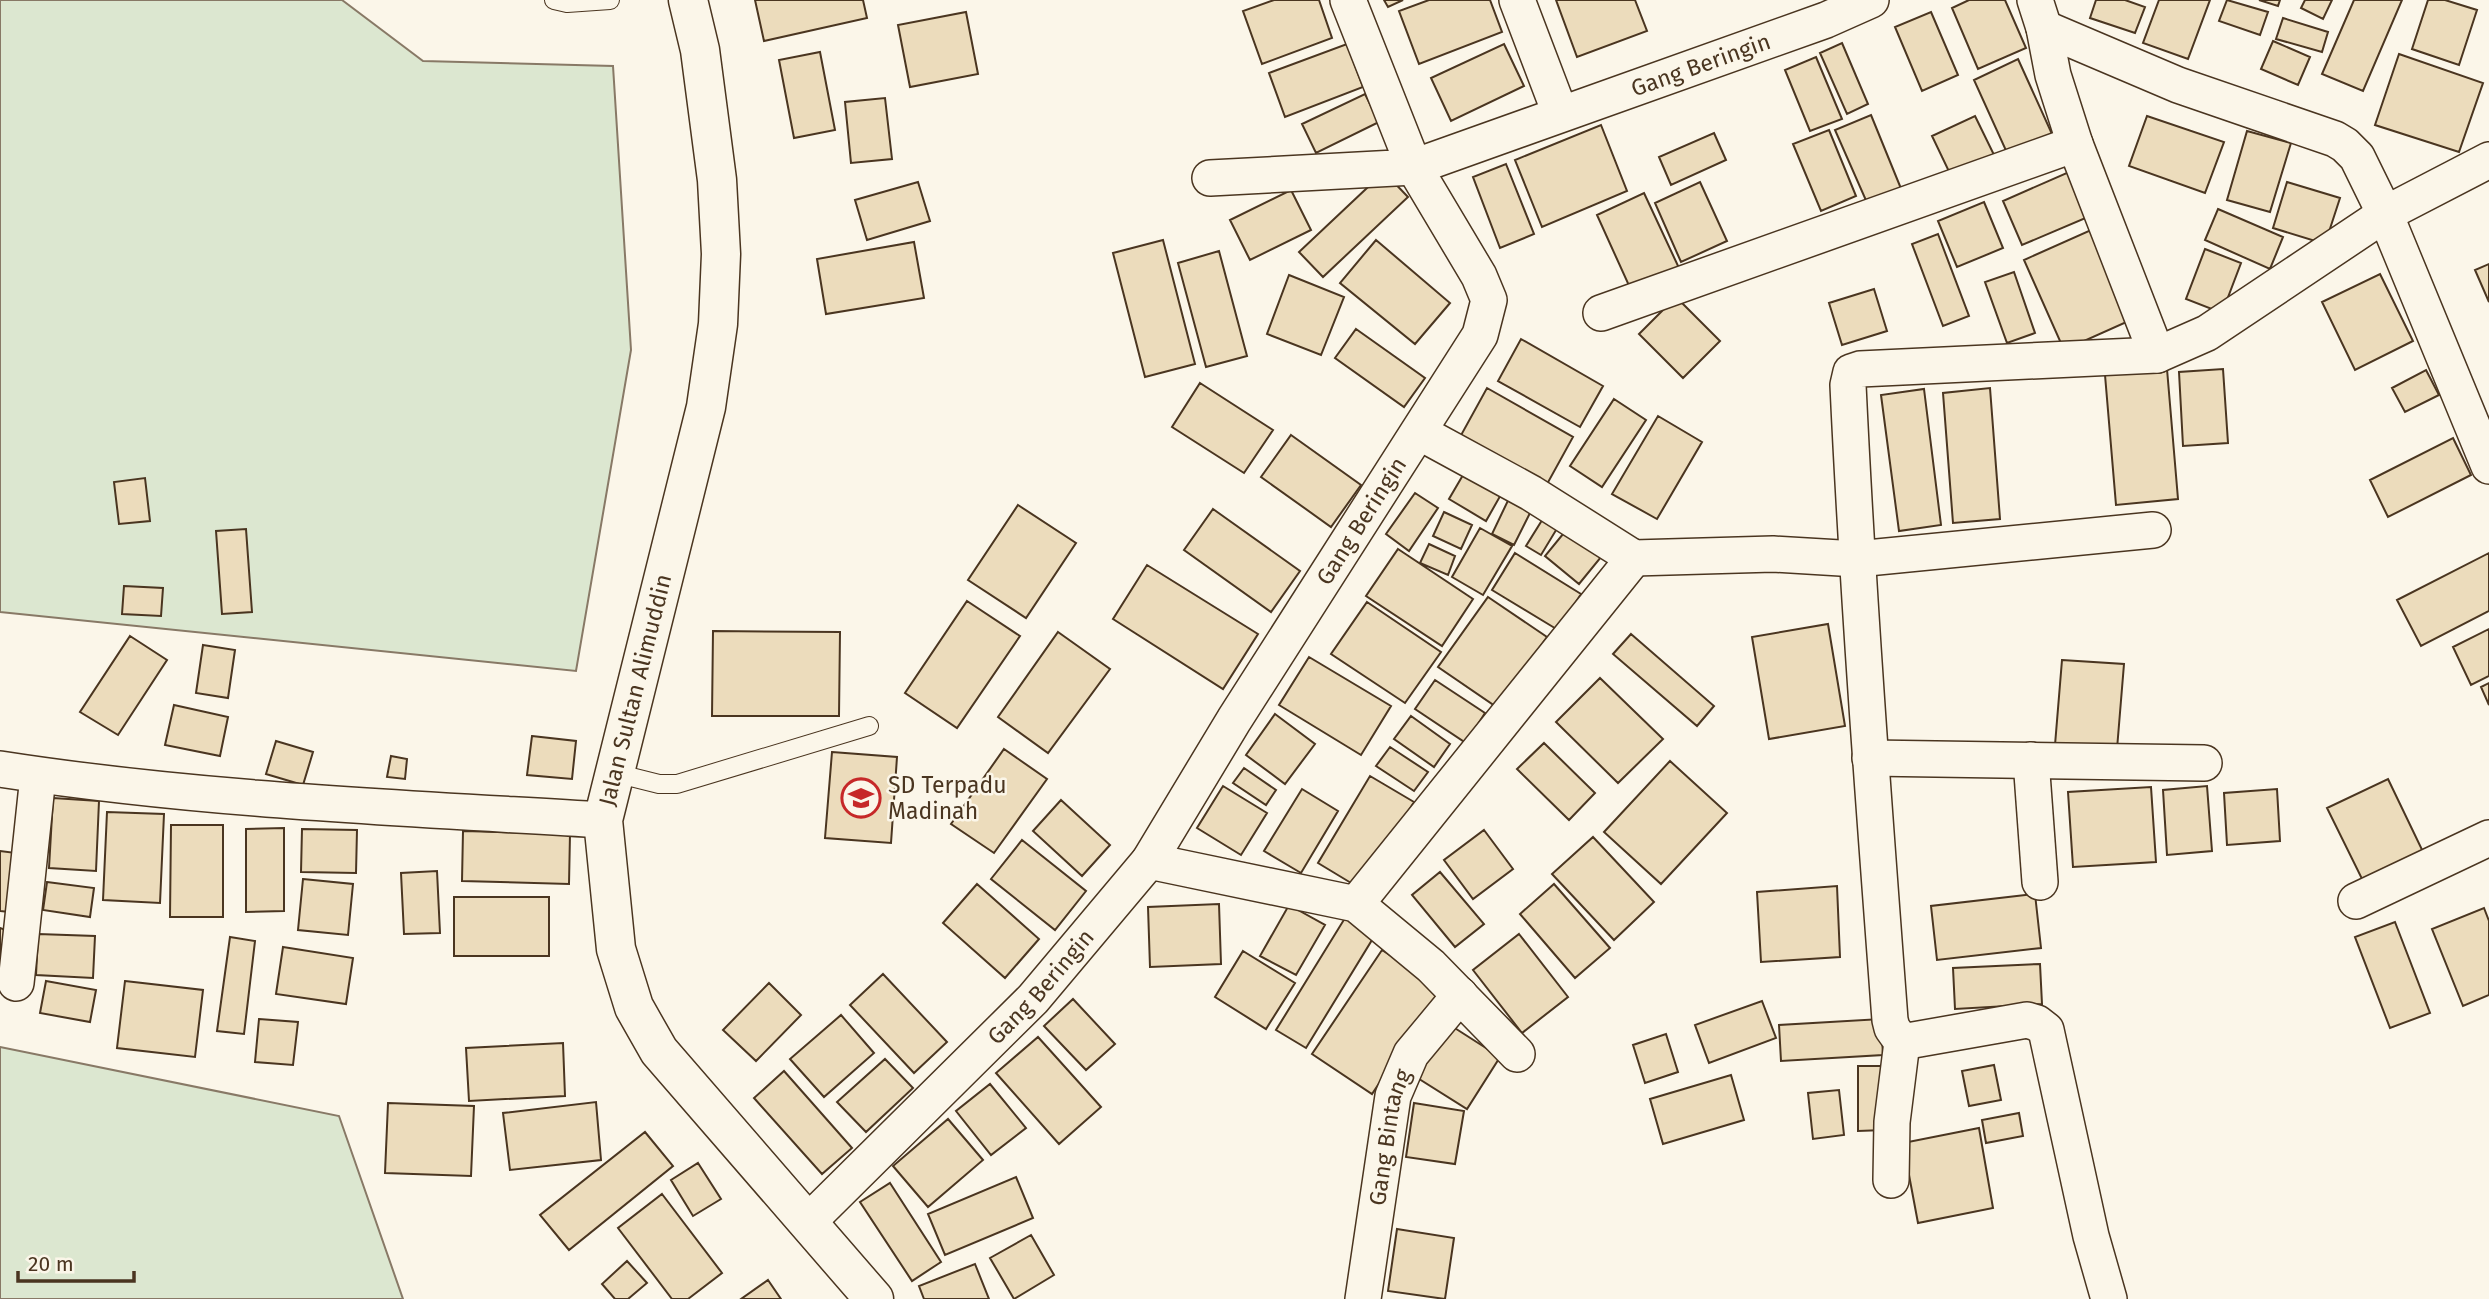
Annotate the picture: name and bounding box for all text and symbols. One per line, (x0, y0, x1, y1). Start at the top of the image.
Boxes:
street label: Gang Beringin (1627, 27, 1774, 102)
street label: Gang Beringin (1310, 452, 1412, 590)
street label: Jalan Sultan Alimuddin (593, 571, 677, 809)
place label: SD Terpadu Madinah (888, 771, 1007, 825)
school or university icon: SD Terpadu Madinah (840, 777, 882, 819)
street label: Gang Beringin (981, 923, 1100, 1050)
street label: Gang Bintang (1363, 1065, 1417, 1207)
scale bar (18, 1240, 133, 1284)
text: 20 m (28, 1251, 74, 1277)

